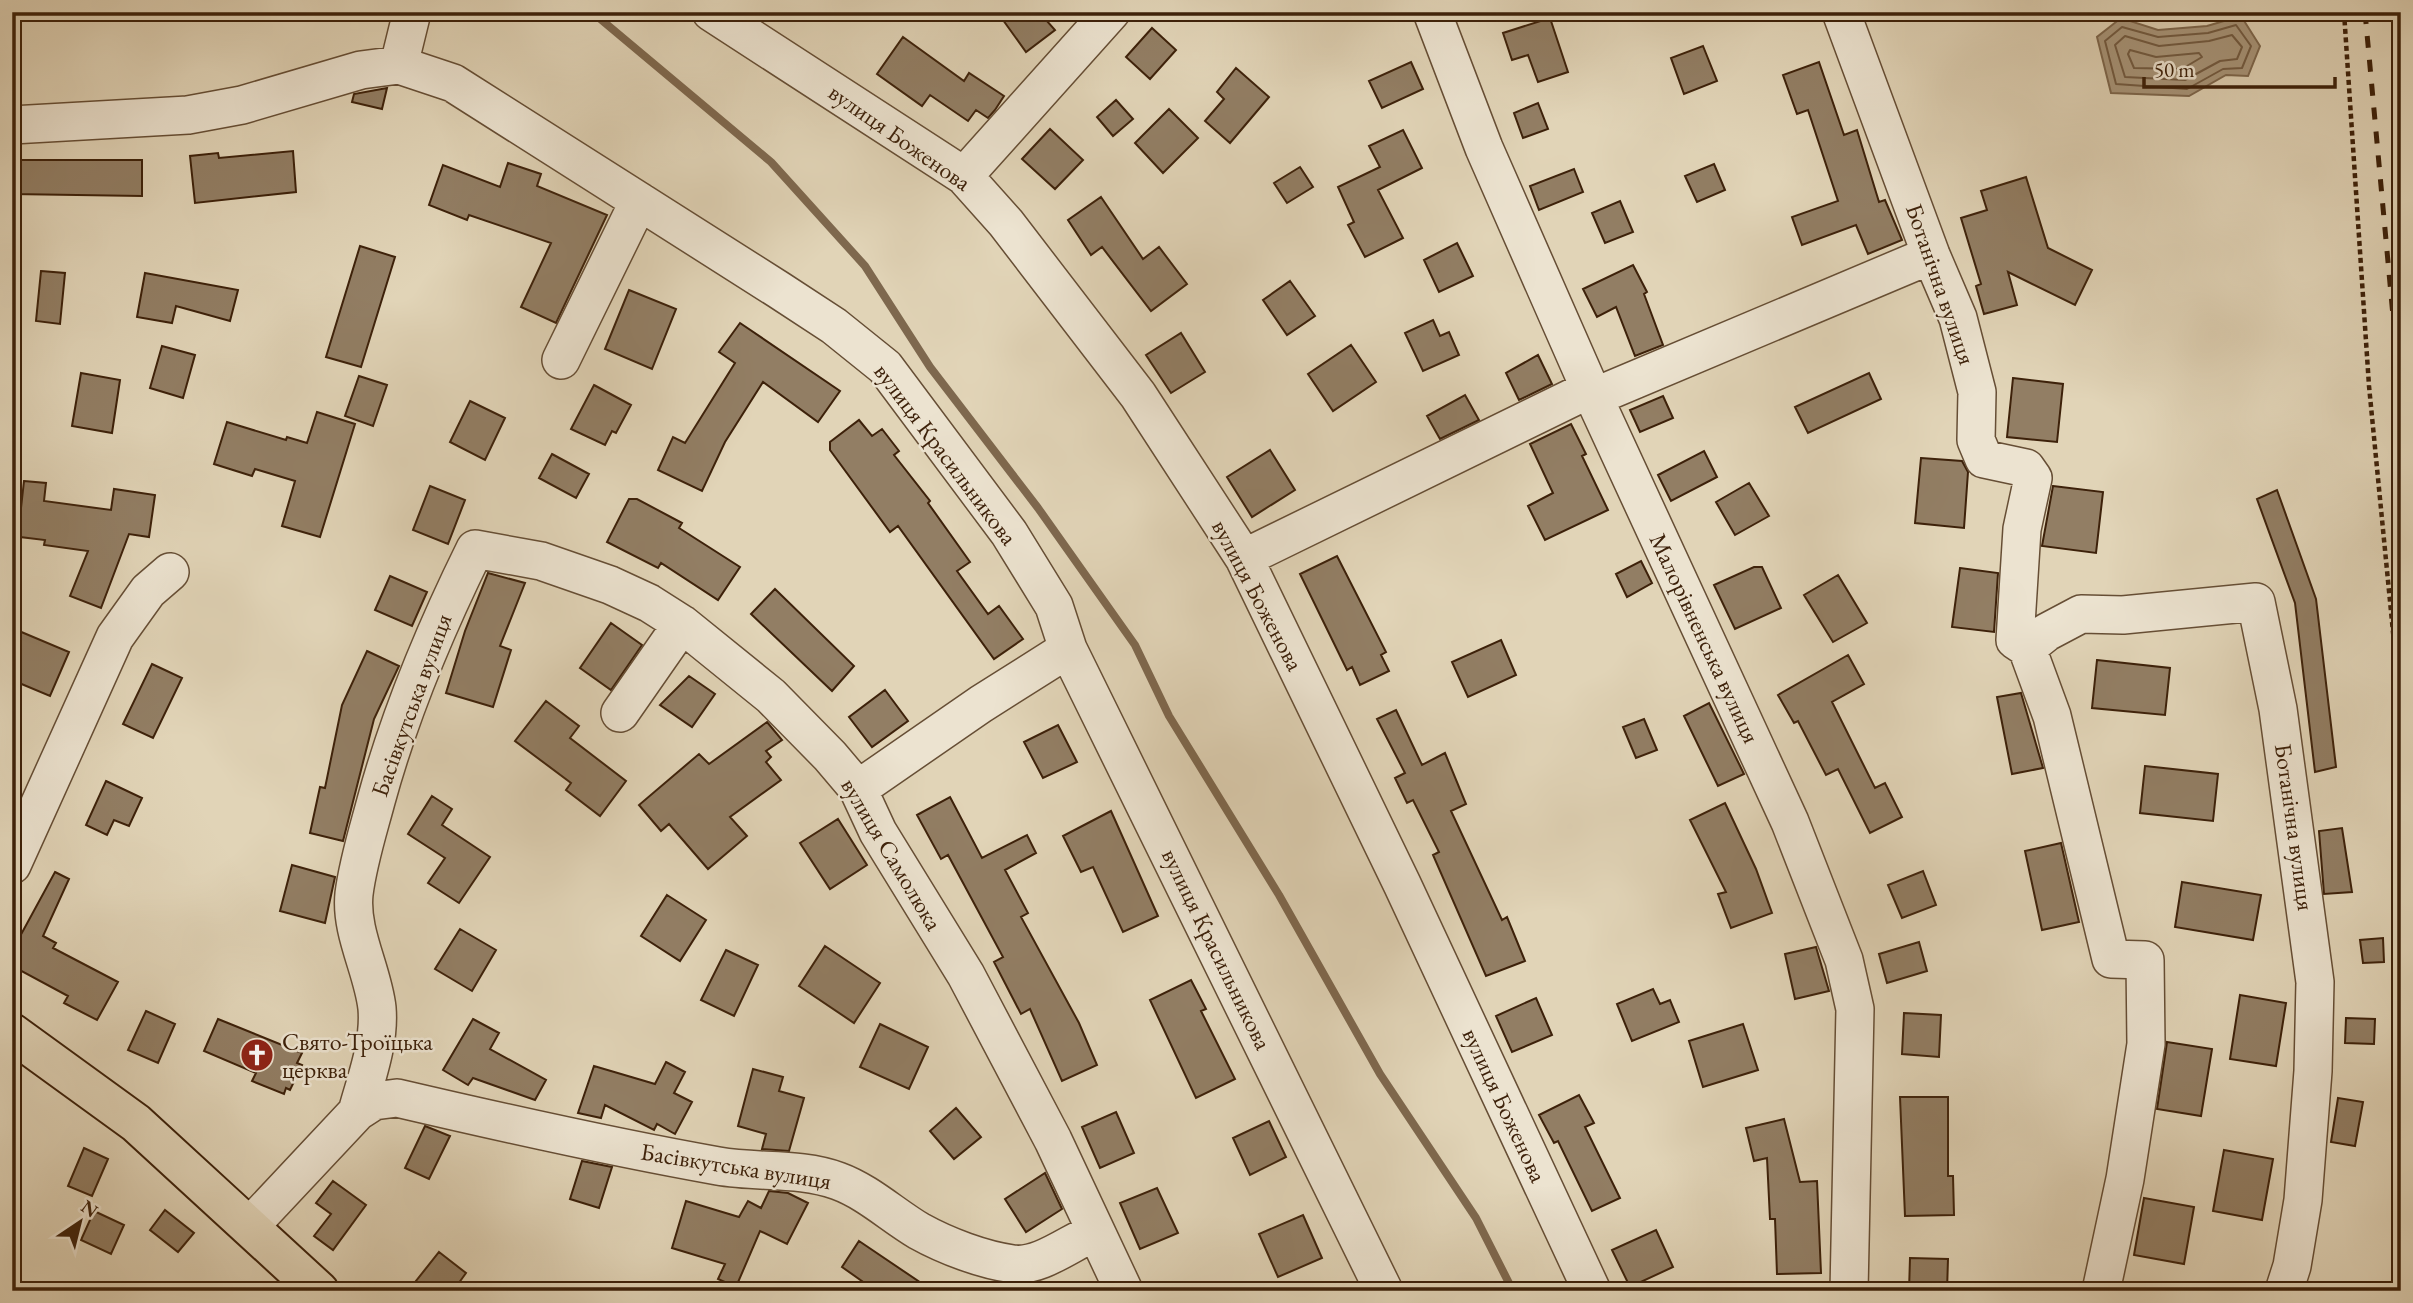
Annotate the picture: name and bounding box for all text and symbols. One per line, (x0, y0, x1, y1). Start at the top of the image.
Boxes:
scale bar (2144, 46, 2334, 90)
text: 50 m (2154, 56, 2195, 83)
street label: вулиця Боженова (823, 76, 978, 198)
street label: Ботанічна вулиця (1899, 199, 1983, 369)
street label: вулиця Красильникова (867, 357, 1025, 552)
street label: вулиця Боженова (1205, 514, 1311, 676)
street label: Малорівненська вулиця (1643, 528, 1767, 748)
street label: Басівкутська вулиця (364, 609, 459, 801)
street label: Ботанічна вулиця (2268, 741, 2322, 913)
street label: вулиця Самолюка (834, 772, 950, 936)
street label: вулиця Красильникова (1155, 843, 1279, 1055)
street label: вулиця Боженова (1456, 1023, 1555, 1188)
place label: Свято-Троїцька церква (282, 1026, 433, 1085)
church icon: Свято-Троїцька церква (238, 1036, 276, 1074)
street label: Басівкутська вулиця (638, 1136, 834, 1196)
north arrow (46, 1188, 116, 1258)
text: N (76, 1194, 103, 1223)

